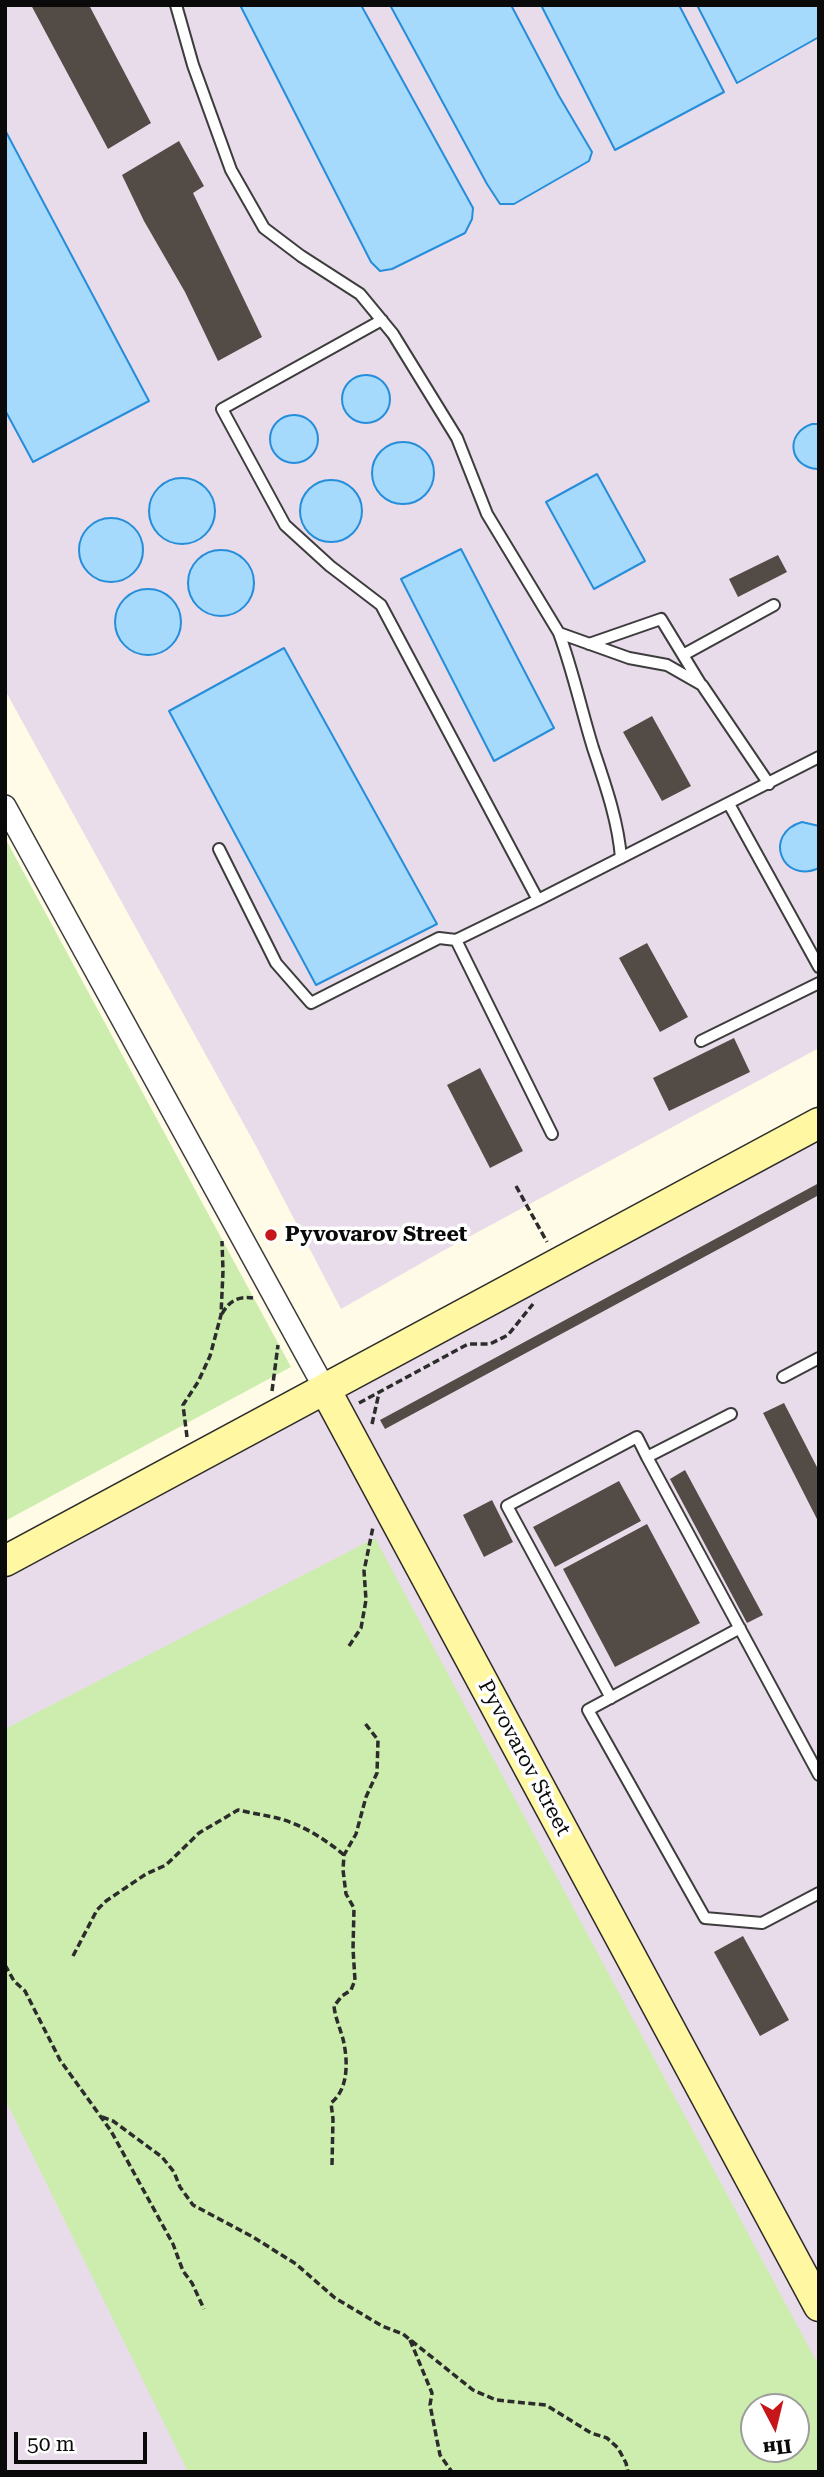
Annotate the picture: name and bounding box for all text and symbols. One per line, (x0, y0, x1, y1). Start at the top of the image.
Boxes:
place label: Pyvovarov Street (285, 1222, 467, 1248)
marker: Pyvovarov Street (263, 1227, 279, 1243)
street label: Pyvovarov Street (472, 1676, 576, 1840)
north arrow (740, 2393, 810, 2463)
scale bar (18, 2418, 150, 2462)
text: 50 m (27, 2432, 75, 2456)
text: Пн (762, 2434, 793, 2460)

